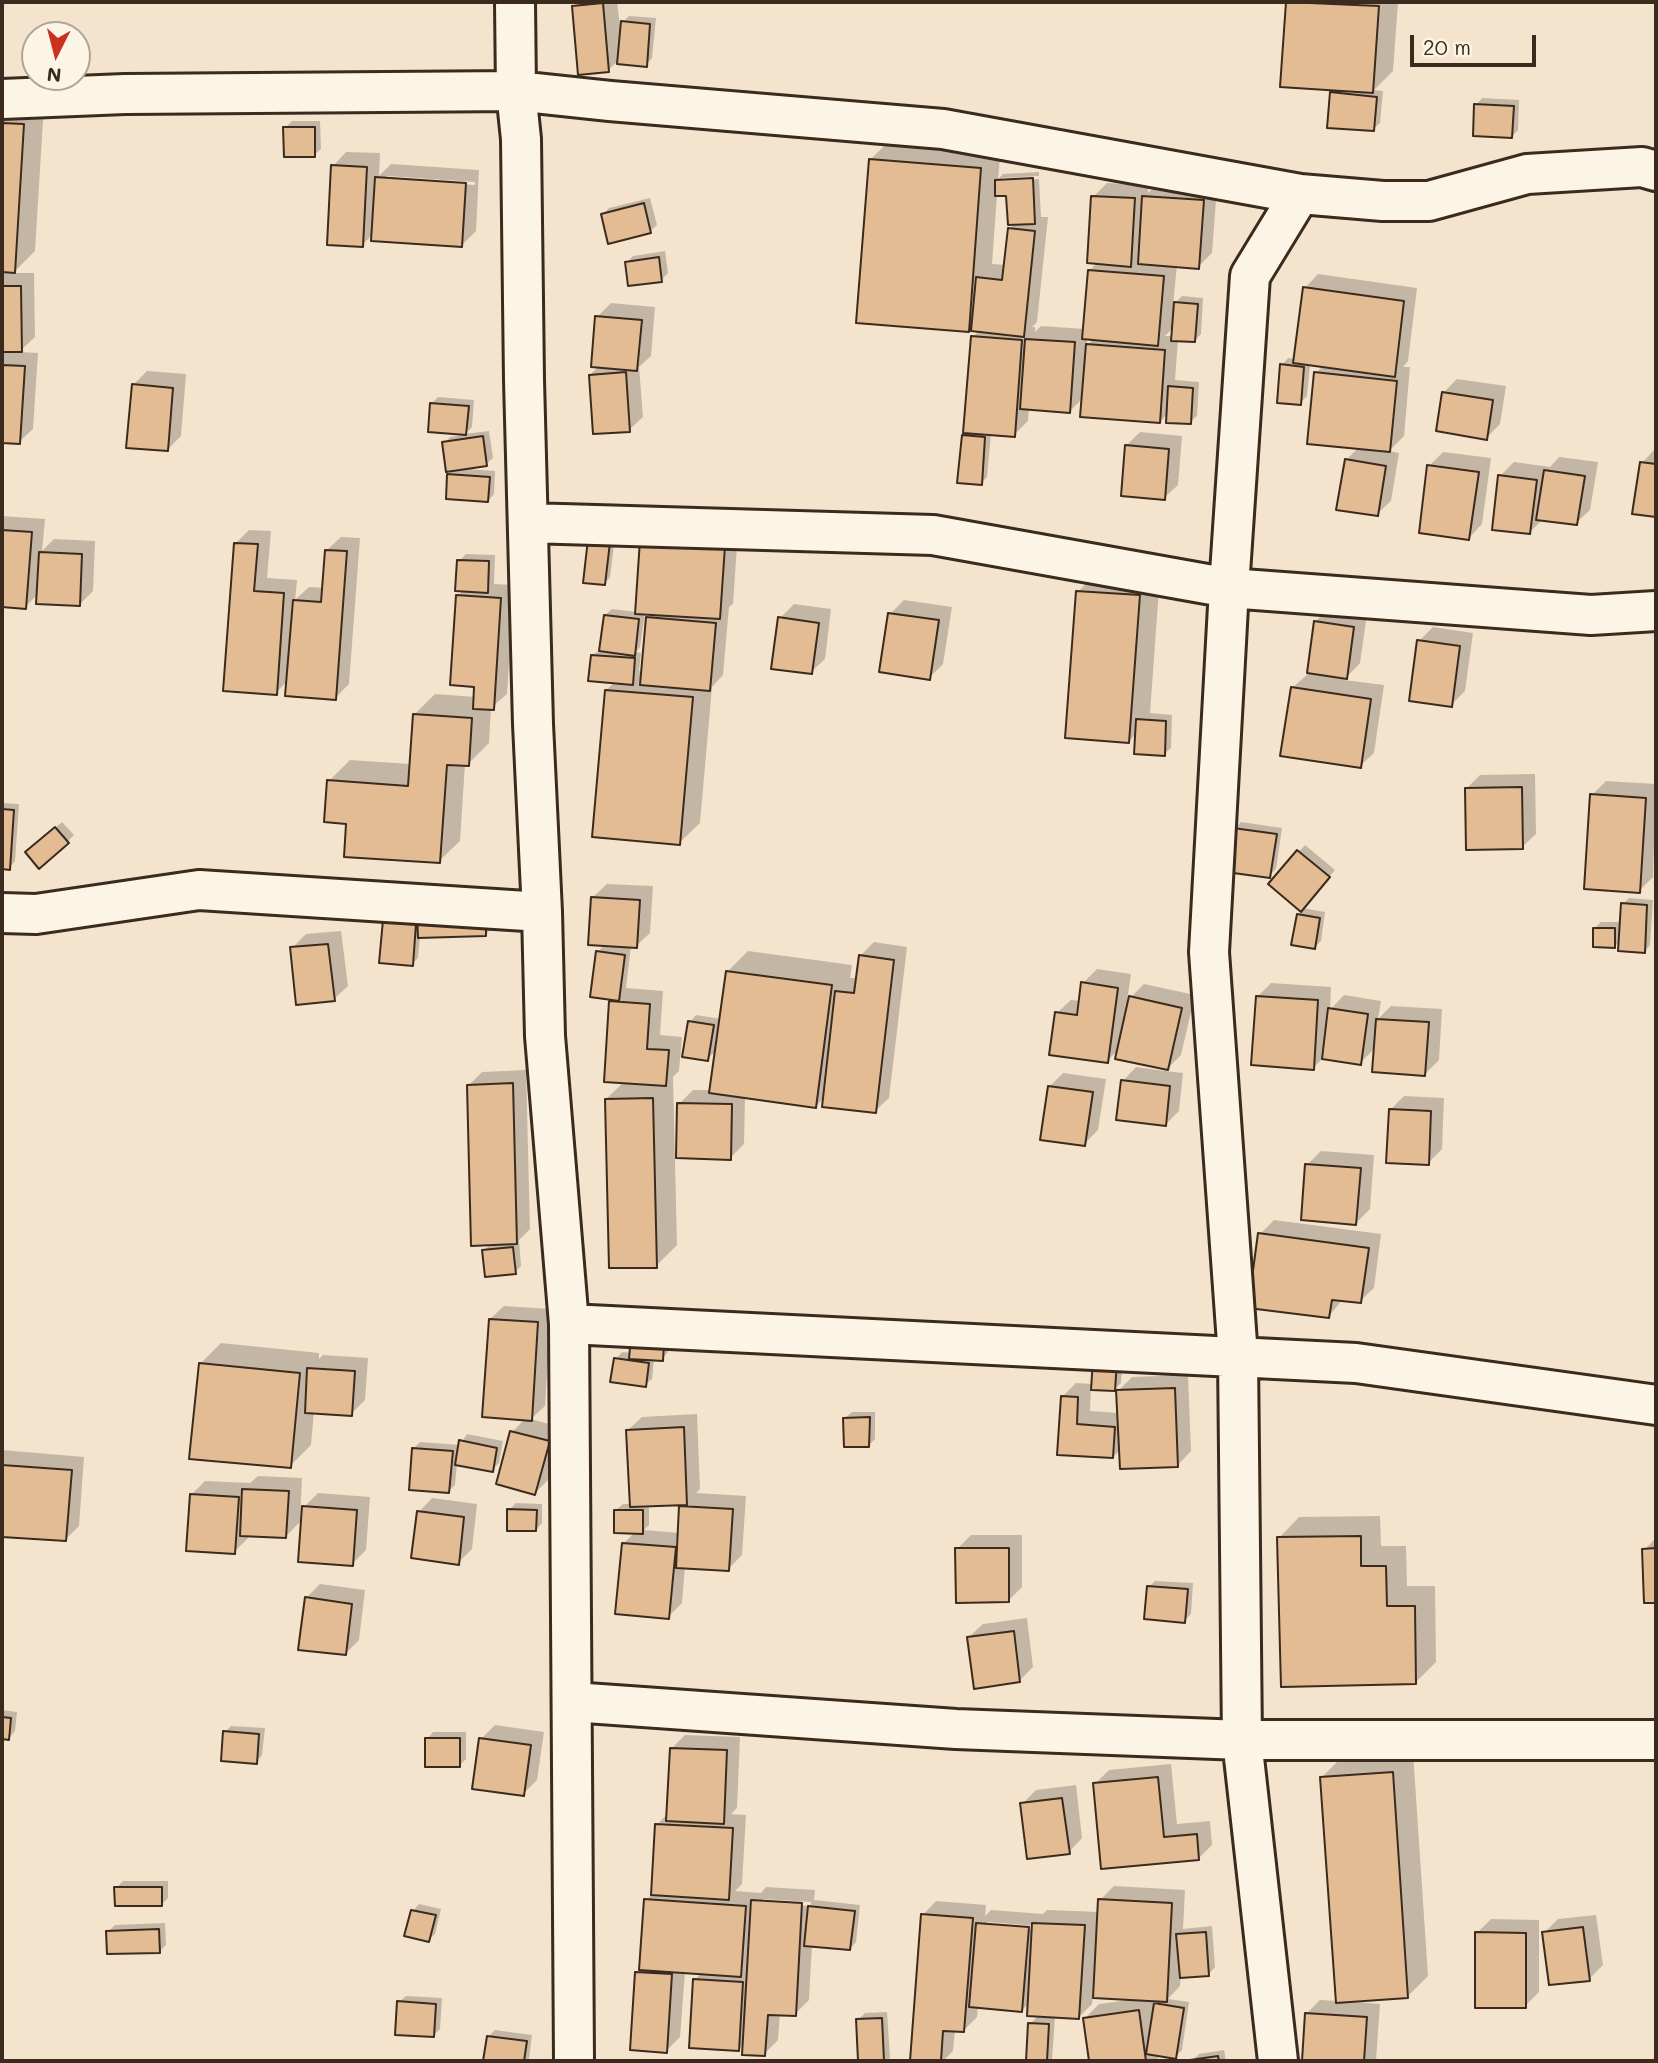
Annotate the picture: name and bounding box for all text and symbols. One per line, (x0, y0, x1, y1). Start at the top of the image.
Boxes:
north arrow (21, 21, 91, 91)
scale bar (1413, 21, 1539, 65)
text: 20 m (1423, 33, 1471, 60)
text: N (45, 62, 62, 89)

